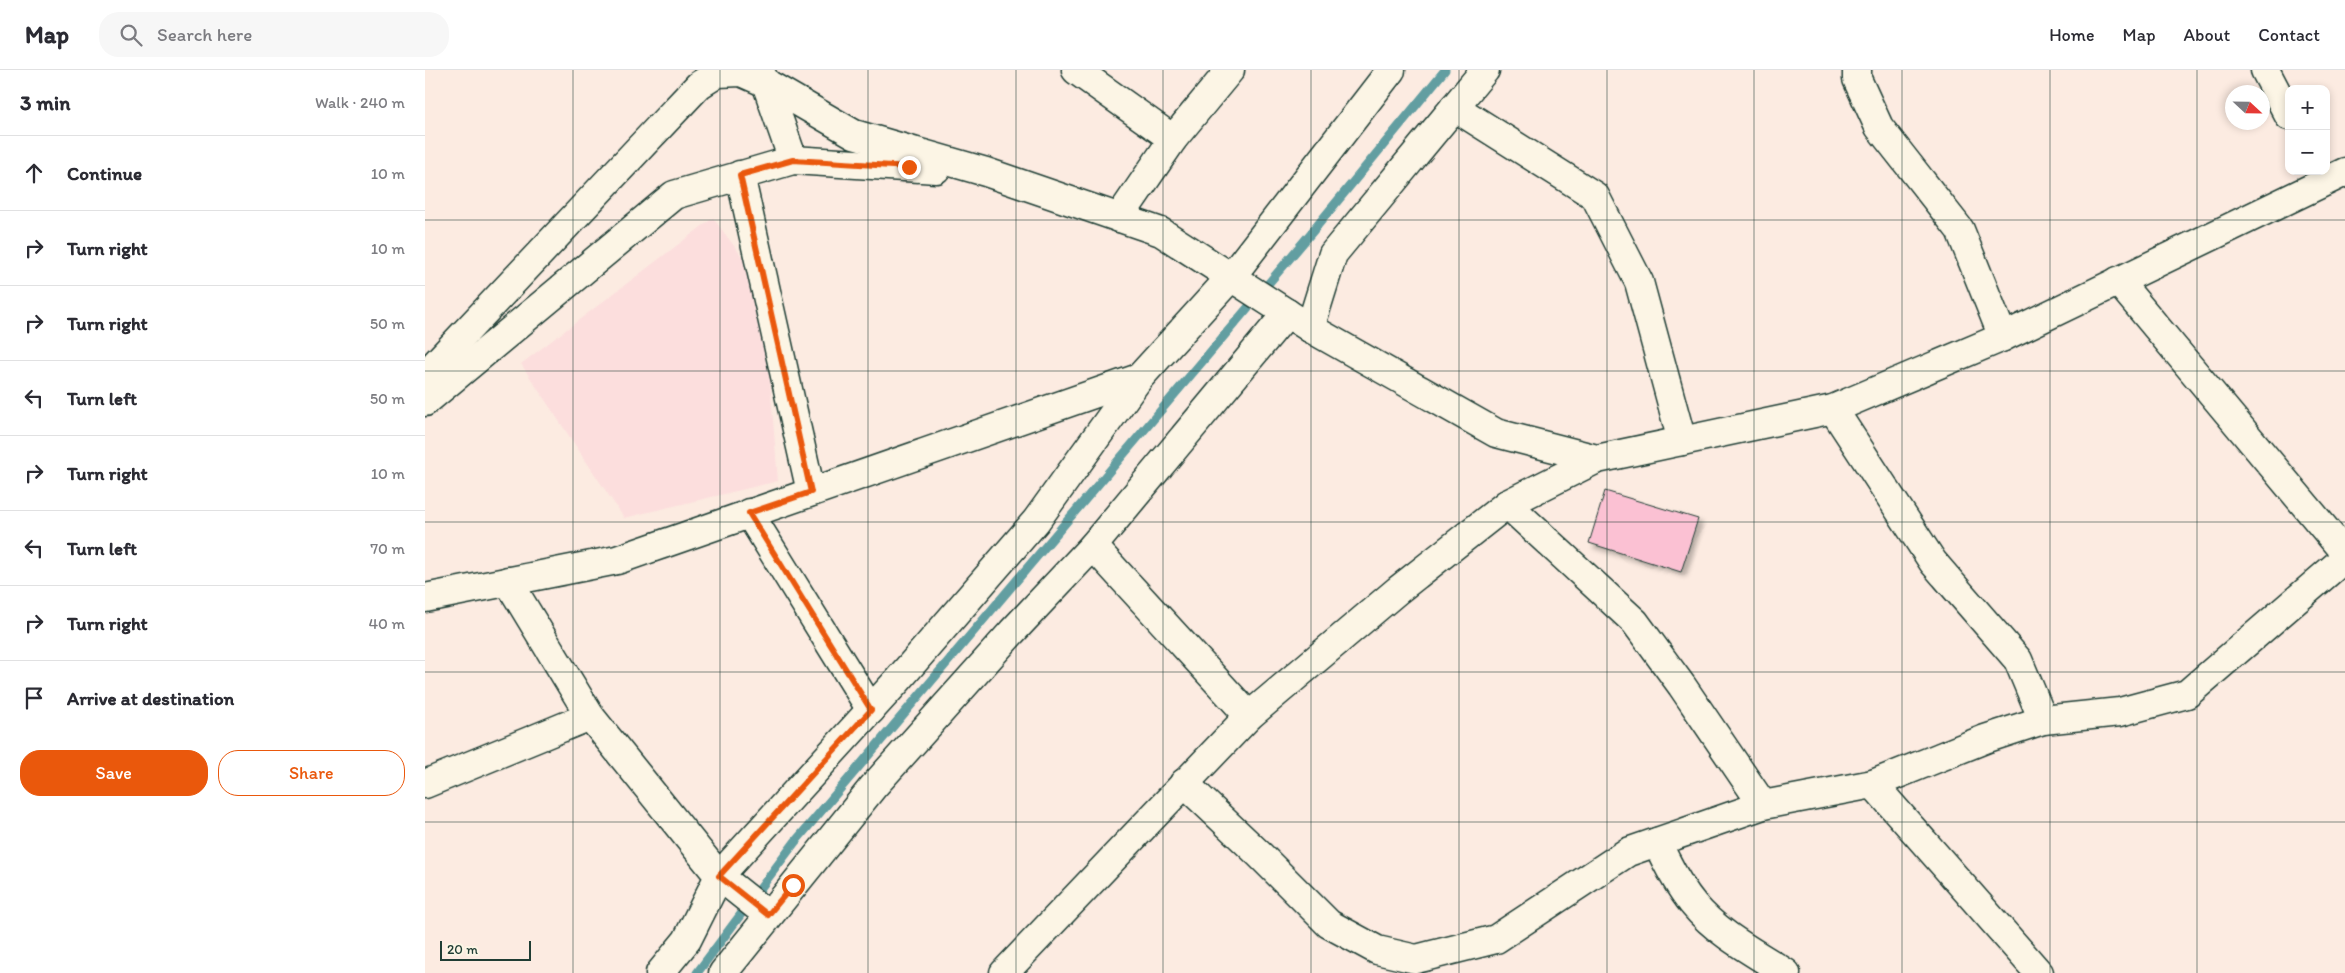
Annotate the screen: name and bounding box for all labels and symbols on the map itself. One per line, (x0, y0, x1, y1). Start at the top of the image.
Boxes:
north arrow (2225, 85, 2270, 130)
route end (898, 156, 921, 179)
route start (782, 874, 805, 897)
scale bar (440, 938, 531, 961)

